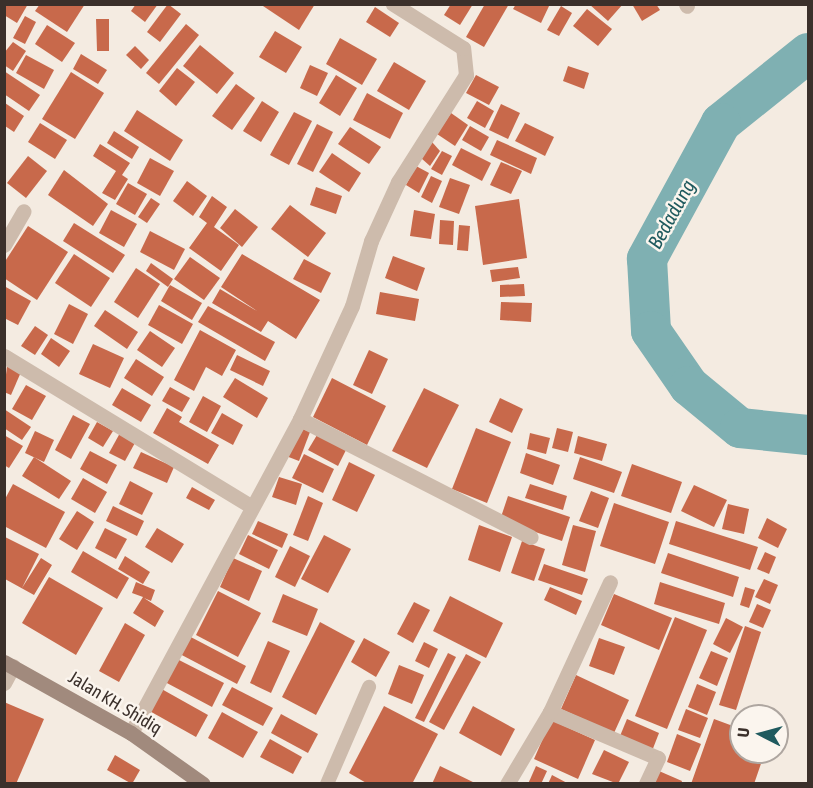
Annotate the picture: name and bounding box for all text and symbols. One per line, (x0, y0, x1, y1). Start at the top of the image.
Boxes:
water label: Bedadung (642, 175, 700, 253)
street label: Jalan KH. Shidiq (64, 667, 166, 739)
north arrow (729, 704, 789, 764)
text: U (734, 727, 753, 738)

